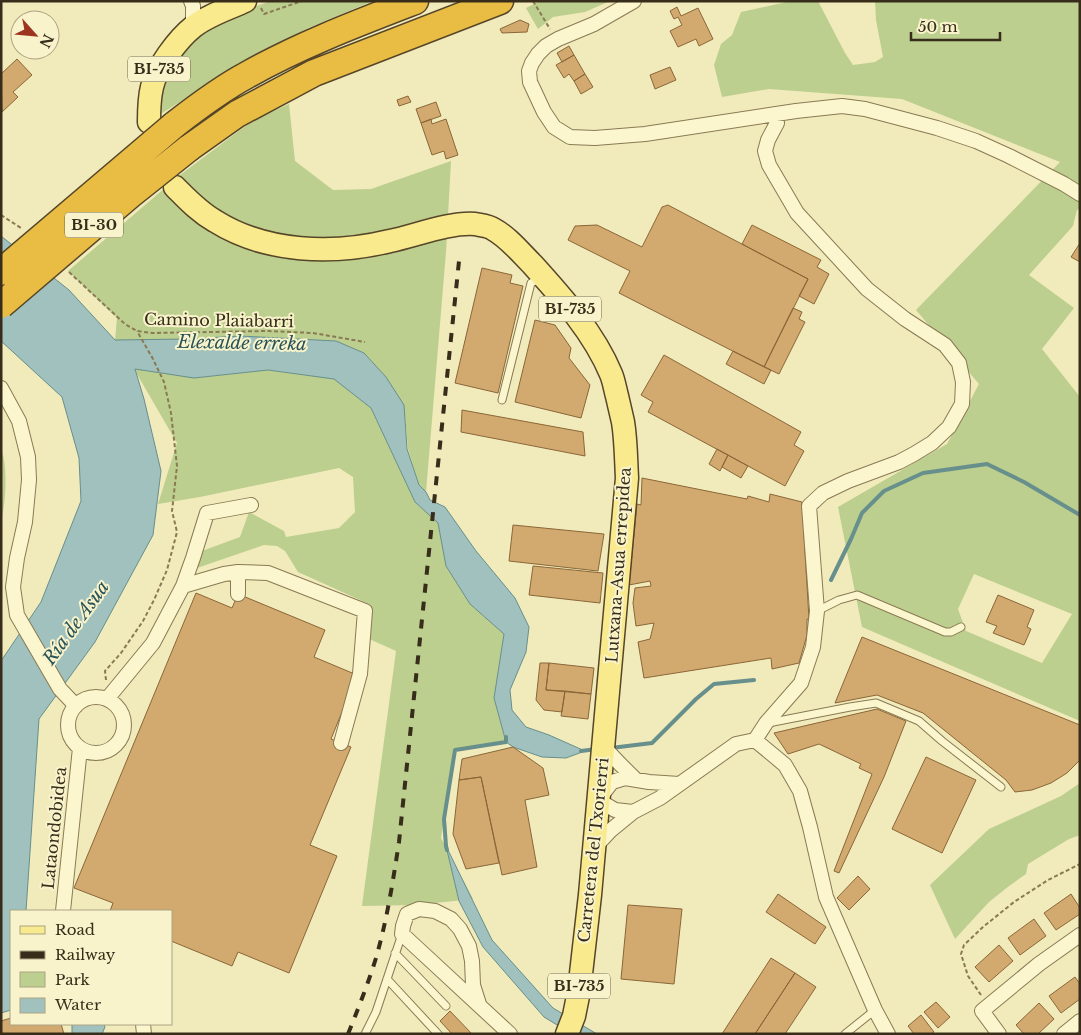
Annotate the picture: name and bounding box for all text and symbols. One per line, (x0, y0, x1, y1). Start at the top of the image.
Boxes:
north arrow (10, 10, 60, 60)
scale bar (911, 10, 1000, 42)
text: 50 m (918, 17, 958, 36)
text: N (36, 31, 58, 51)
road number: BI-735 (128, 56, 190, 82)
road number: BI-30 (65, 212, 123, 238)
road number: BI-735 (539, 296, 601, 322)
street label: Camino Plaiabarri (144, 309, 295, 331)
water label: Elexalde erreka (176, 331, 307, 355)
street label: Lutxana-Asua errepidea (601, 466, 635, 664)
water label: Ría de Asua (38, 577, 114, 670)
street label: Carretera del Txorierri (573, 756, 613, 944)
street label: Lataondobidea (38, 766, 70, 890)
legend (10, 910, 172, 1025)
text: Road (55, 920, 95, 939)
text: Railway (55, 945, 116, 964)
text: Park (55, 970, 91, 989)
road number: BI-735 (548, 974, 610, 998)
text: Water (54, 995, 102, 1014)

